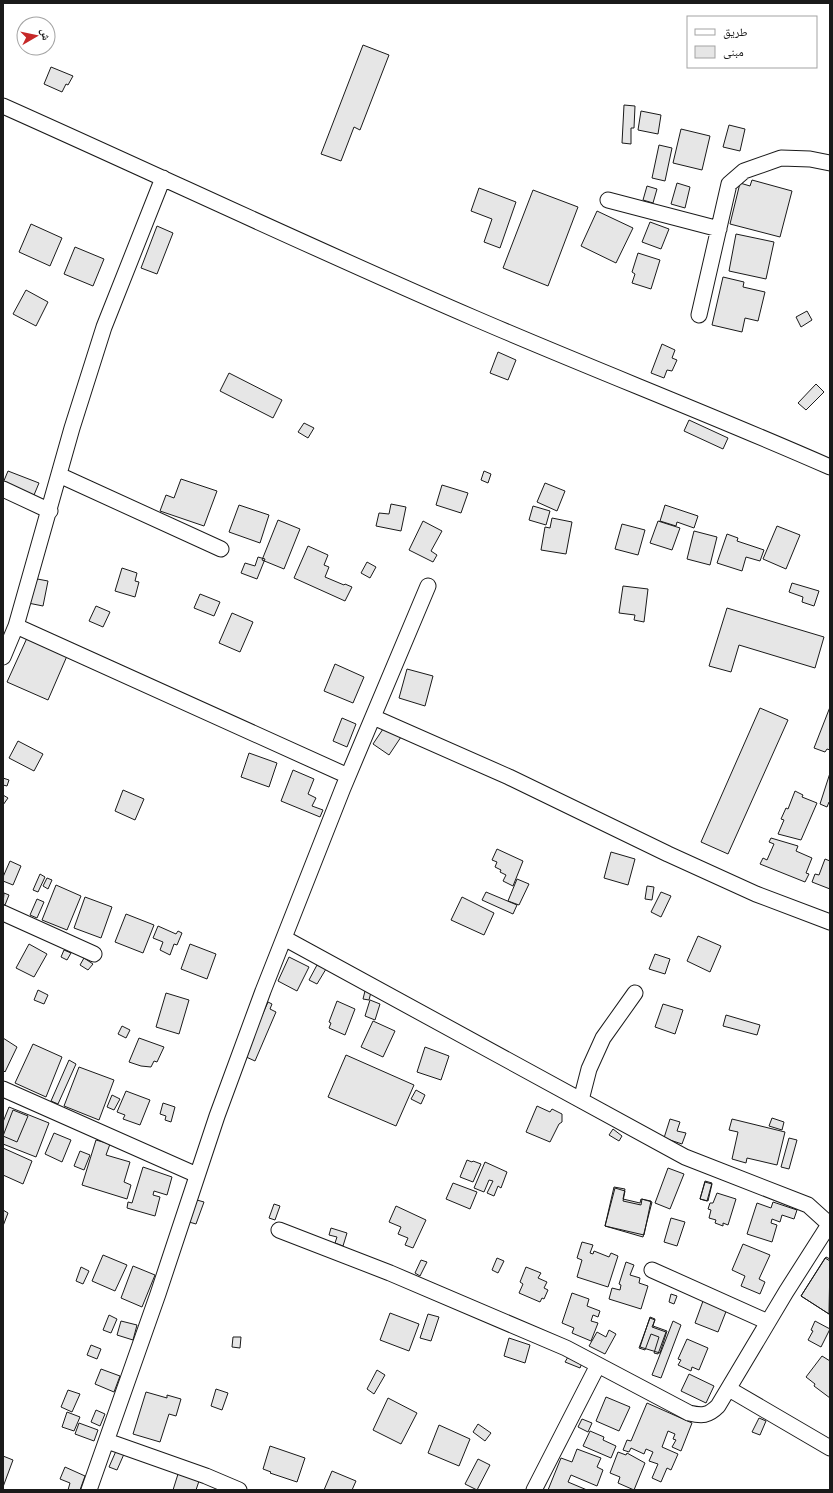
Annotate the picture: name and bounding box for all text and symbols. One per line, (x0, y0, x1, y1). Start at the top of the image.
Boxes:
north arrow (16, 16, 56, 56)
legend (687, 16, 817, 68)
text: طريق (723, 24, 748, 40)
text: ش (37, 28, 54, 42)
text: مبنى (723, 44, 744, 60)

